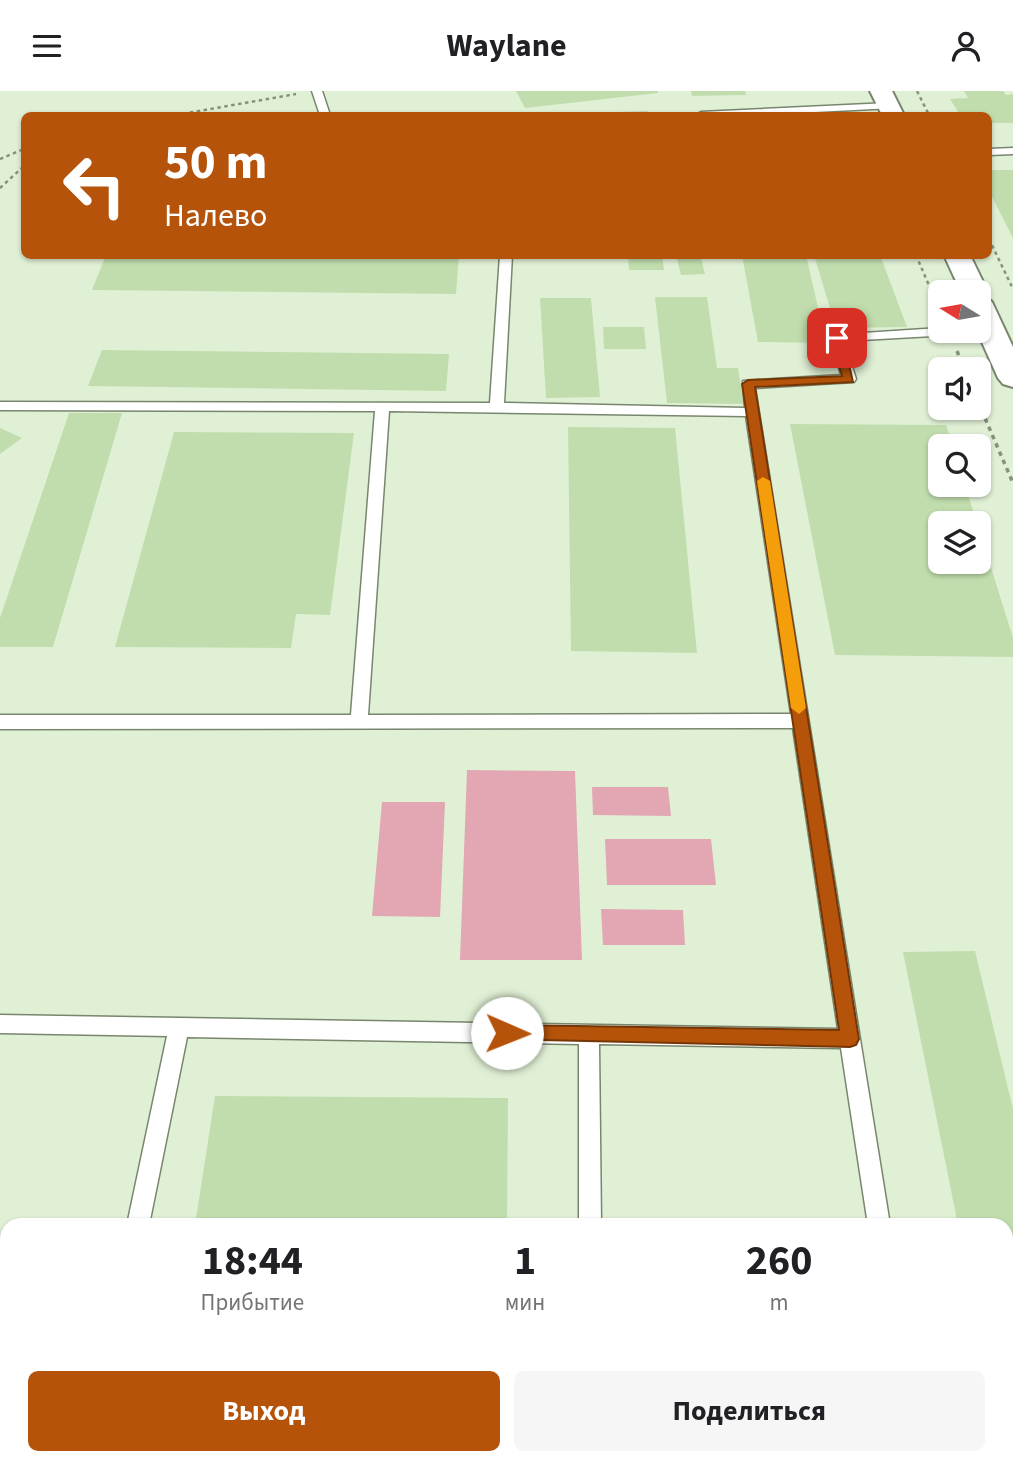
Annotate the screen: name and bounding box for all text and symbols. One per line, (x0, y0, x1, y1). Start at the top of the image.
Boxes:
text: Waylane (446, 23, 567, 69)
icon: menu (28, 27, 66, 65)
icon: person (947, 27, 985, 65)
text: 50 m (164, 128, 268, 198)
icon: left (49, 140, 140, 231)
text: Налево (164, 193, 267, 239)
north arrow (928, 280, 990, 343)
map controls (928, 280, 991, 574)
pin (807, 308, 867, 368)
icon: arrive (818, 319, 856, 357)
button: sound (928, 357, 991, 420)
button: search (928, 434, 991, 497)
button: layers (928, 511, 991, 574)
position arrow (470, 996, 544, 1070)
text: 18:44 (202, 1231, 303, 1291)
text: 1 (514, 1231, 536, 1291)
text: 260 (746, 1231, 812, 1291)
text: Прибытие (201, 1286, 304, 1319)
text: мин (505, 1286, 545, 1319)
text: m (770, 1286, 789, 1319)
button: Выход (28, 1371, 500, 1451)
button: Поделиться (514, 1371, 985, 1451)

